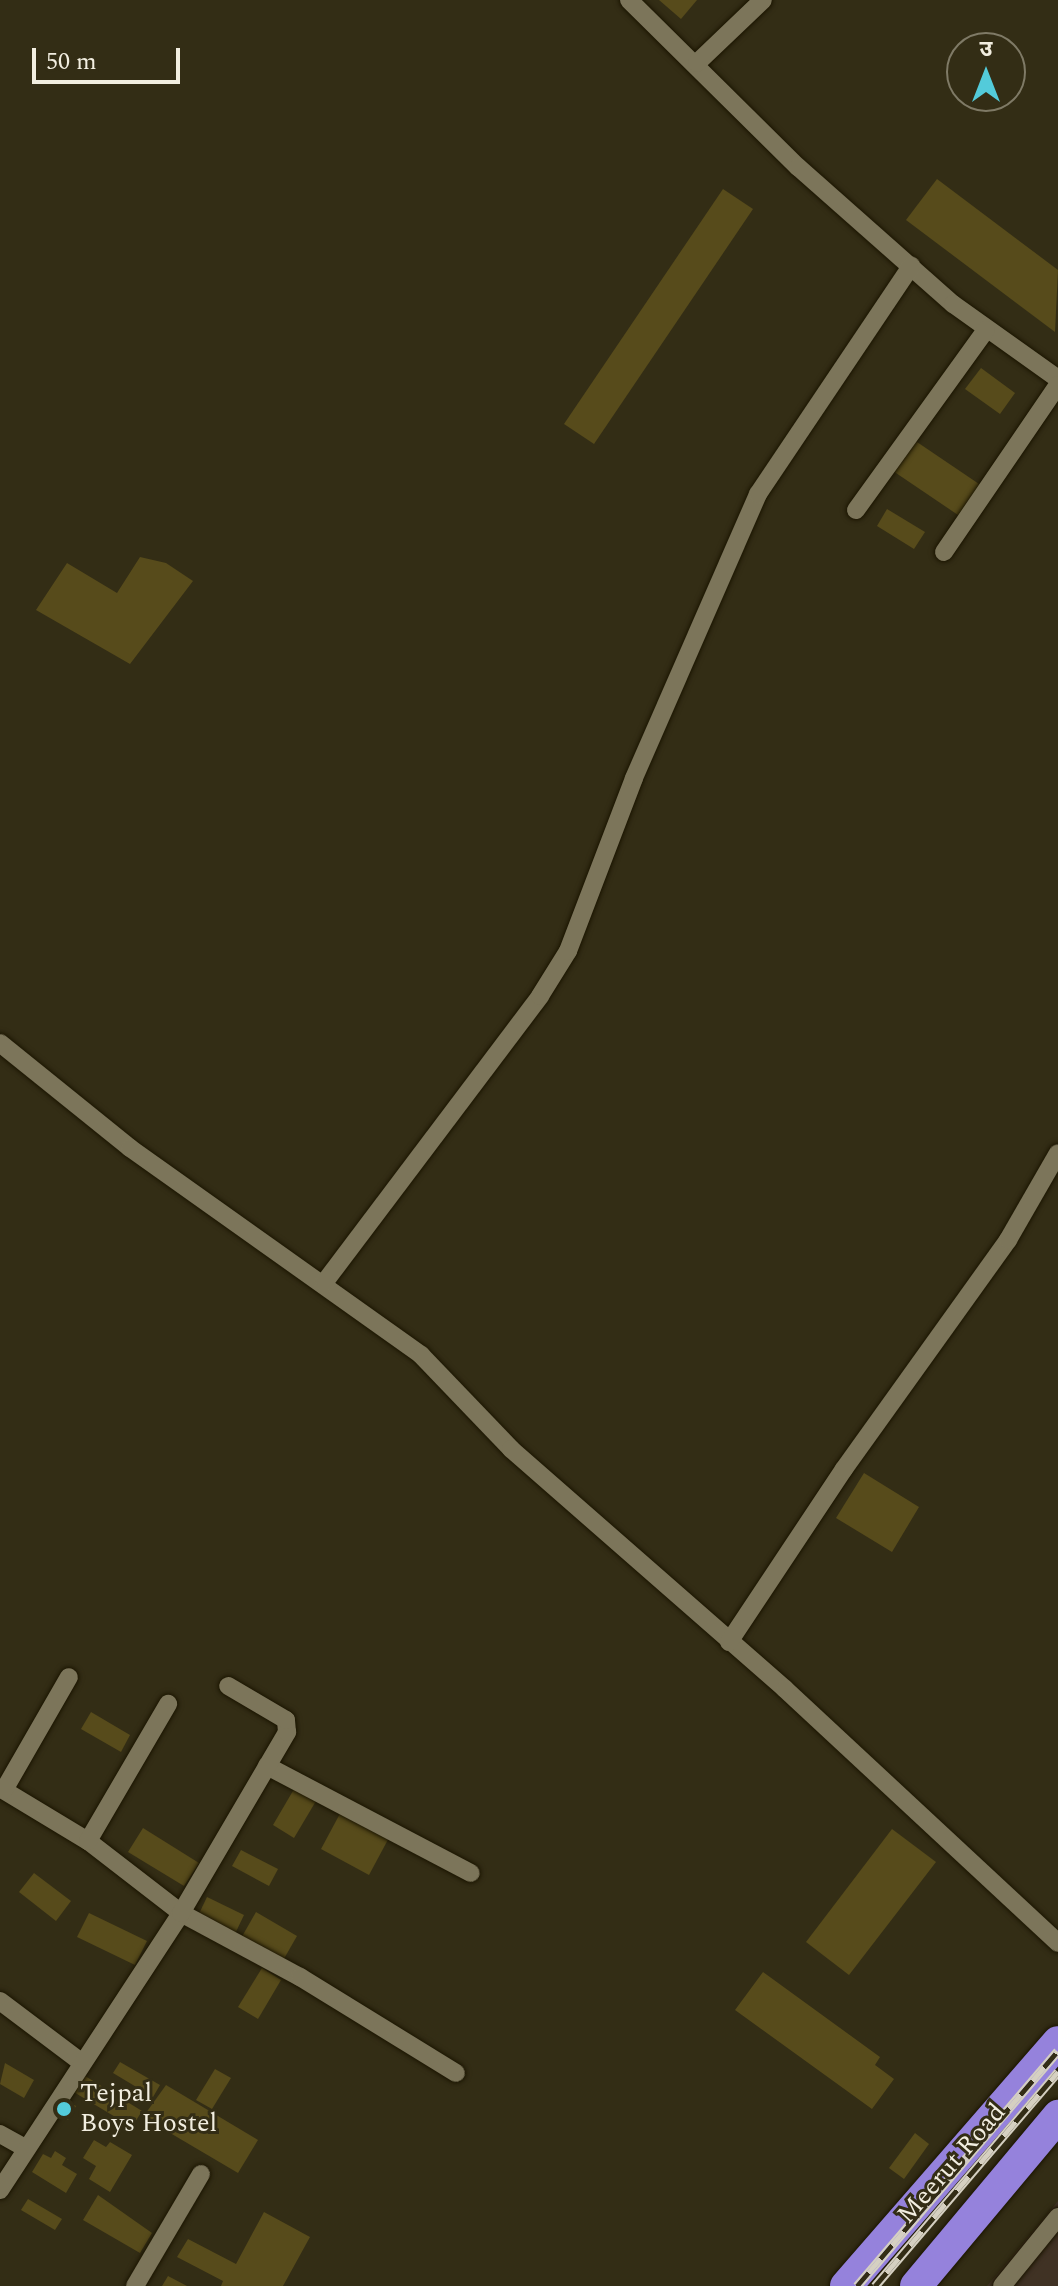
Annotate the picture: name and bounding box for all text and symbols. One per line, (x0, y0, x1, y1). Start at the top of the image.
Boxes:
scale bar (36, 32, 184, 82)
north arrow (946, 32, 1026, 112)
text: उ (980, 33, 992, 66)
text: 50 m (46, 44, 97, 80)
place label: Tejpal Boys Hostel (80, 2078, 217, 2140)
street label: Meerut Road (891, 2097, 1013, 2231)
marker: Tejpal Boys Hostel (55, 2100, 73, 2118)

